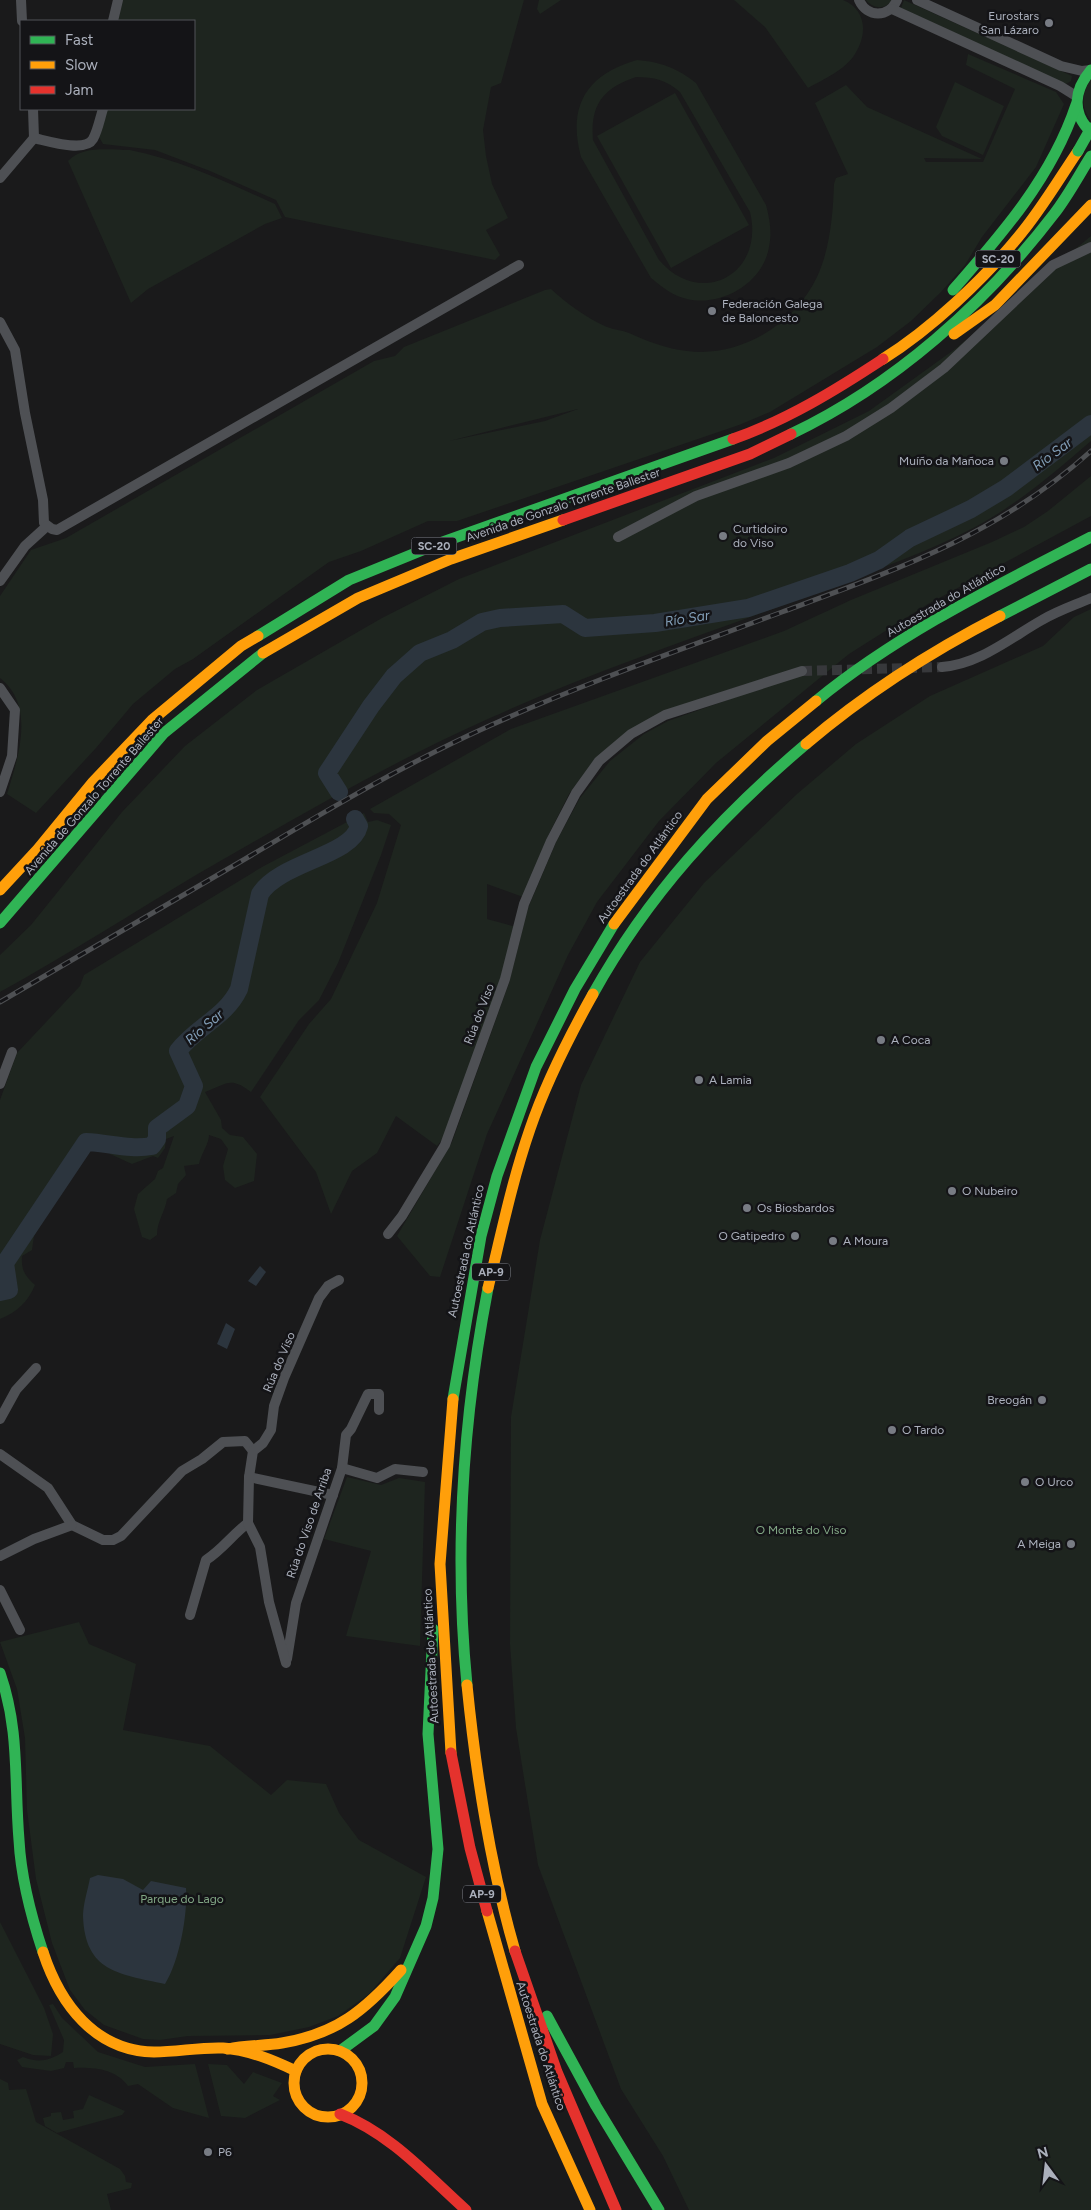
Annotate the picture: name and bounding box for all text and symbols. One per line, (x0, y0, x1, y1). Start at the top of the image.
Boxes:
place label: Eurostars San Lázaro (980, 9, 1039, 37)
marker: Eurostars San Lázaro (1043, 17, 1055, 29)
legend (20, 20, 195, 110)
text: Fast (65, 31, 94, 49)
text: Slow (65, 56, 98, 74)
text: Jam (65, 81, 93, 99)
road number: SC-20 (976, 250, 1020, 268)
place label: Federación Galega de Baloncesto (722, 297, 822, 325)
marker: Federación Galega de Baloncesto (706, 305, 718, 317)
water label: Río Sar (1029, 433, 1076, 475)
place label: Muíño da Mañoca (899, 454, 994, 468)
marker: Muíño da Mañoca (998, 455, 1010, 467)
street label: Avenida de Gonzalo Torrente Ballester (464, 465, 662, 545)
place label: Curtidoiro do Viso (733, 522, 788, 550)
marker: Curtidoiro do Viso (717, 530, 729, 542)
road number: SC-20 (412, 538, 456, 554)
street label: Autoestrada do Atlántico (884, 560, 1008, 640)
water label: Río Sar (663, 606, 712, 630)
street label: Avenida de Gonzalo Torrente Ballester (22, 714, 166, 878)
street label: Autoestrada do Atlántico (595, 808, 685, 926)
street label: Rúa do Viso (461, 982, 497, 1046)
water label: Río Sar (182, 1005, 228, 1049)
place label: A Coca (891, 1033, 930, 1047)
marker: A Coca (875, 1034, 887, 1046)
place label: A Lamia (709, 1073, 752, 1087)
marker: A Lamia (693, 1074, 705, 1086)
street label: Autoestrada do Atlántico (445, 1183, 487, 1319)
place label: O Nubeiro (962, 1184, 1018, 1198)
marker: O Nubeiro (946, 1185, 958, 1197)
place label: Os Biosbardos (757, 1201, 835, 1215)
marker: Os Biosbardos (741, 1202, 753, 1214)
place label: O Gatipedro (718, 1229, 785, 1243)
marker: O Gatipedro (789, 1230, 801, 1242)
place label: A Moura (843, 1234, 888, 1248)
marker: A Moura (827, 1235, 839, 1247)
road number: AP-9 (472, 1264, 510, 1280)
street label: Rúa do Viso (260, 1330, 298, 1394)
place label: Breogán (987, 1393, 1032, 1407)
marker: Breogán (1036, 1394, 1048, 1406)
place label: O Tardo (902, 1423, 944, 1437)
marker: O Tardo (886, 1424, 898, 1436)
street label: Rúa do Viso de Arriba (284, 1466, 334, 1580)
place label: O Urco (1035, 1475, 1073, 1489)
marker: O Urco (1019, 1476, 1031, 1488)
park label: O Monte do Viso (756, 1523, 846, 1537)
place label: A Meiga (1017, 1537, 1061, 1551)
marker: A Meiga (1065, 1538, 1077, 1550)
street label: Autoestrada do Atlántico (420, 1588, 442, 1724)
road number: AP-9 (463, 1886, 501, 1902)
park label: Parque do Lago (140, 1892, 224, 1906)
street label: Autoestrada do Atlántico (513, 1980, 569, 2112)
north arrow (1021, 2140, 1071, 2190)
text: N (1035, 2143, 1050, 2163)
place label: P6 (218, 2145, 232, 2159)
marker: P6 (202, 2146, 214, 2158)

